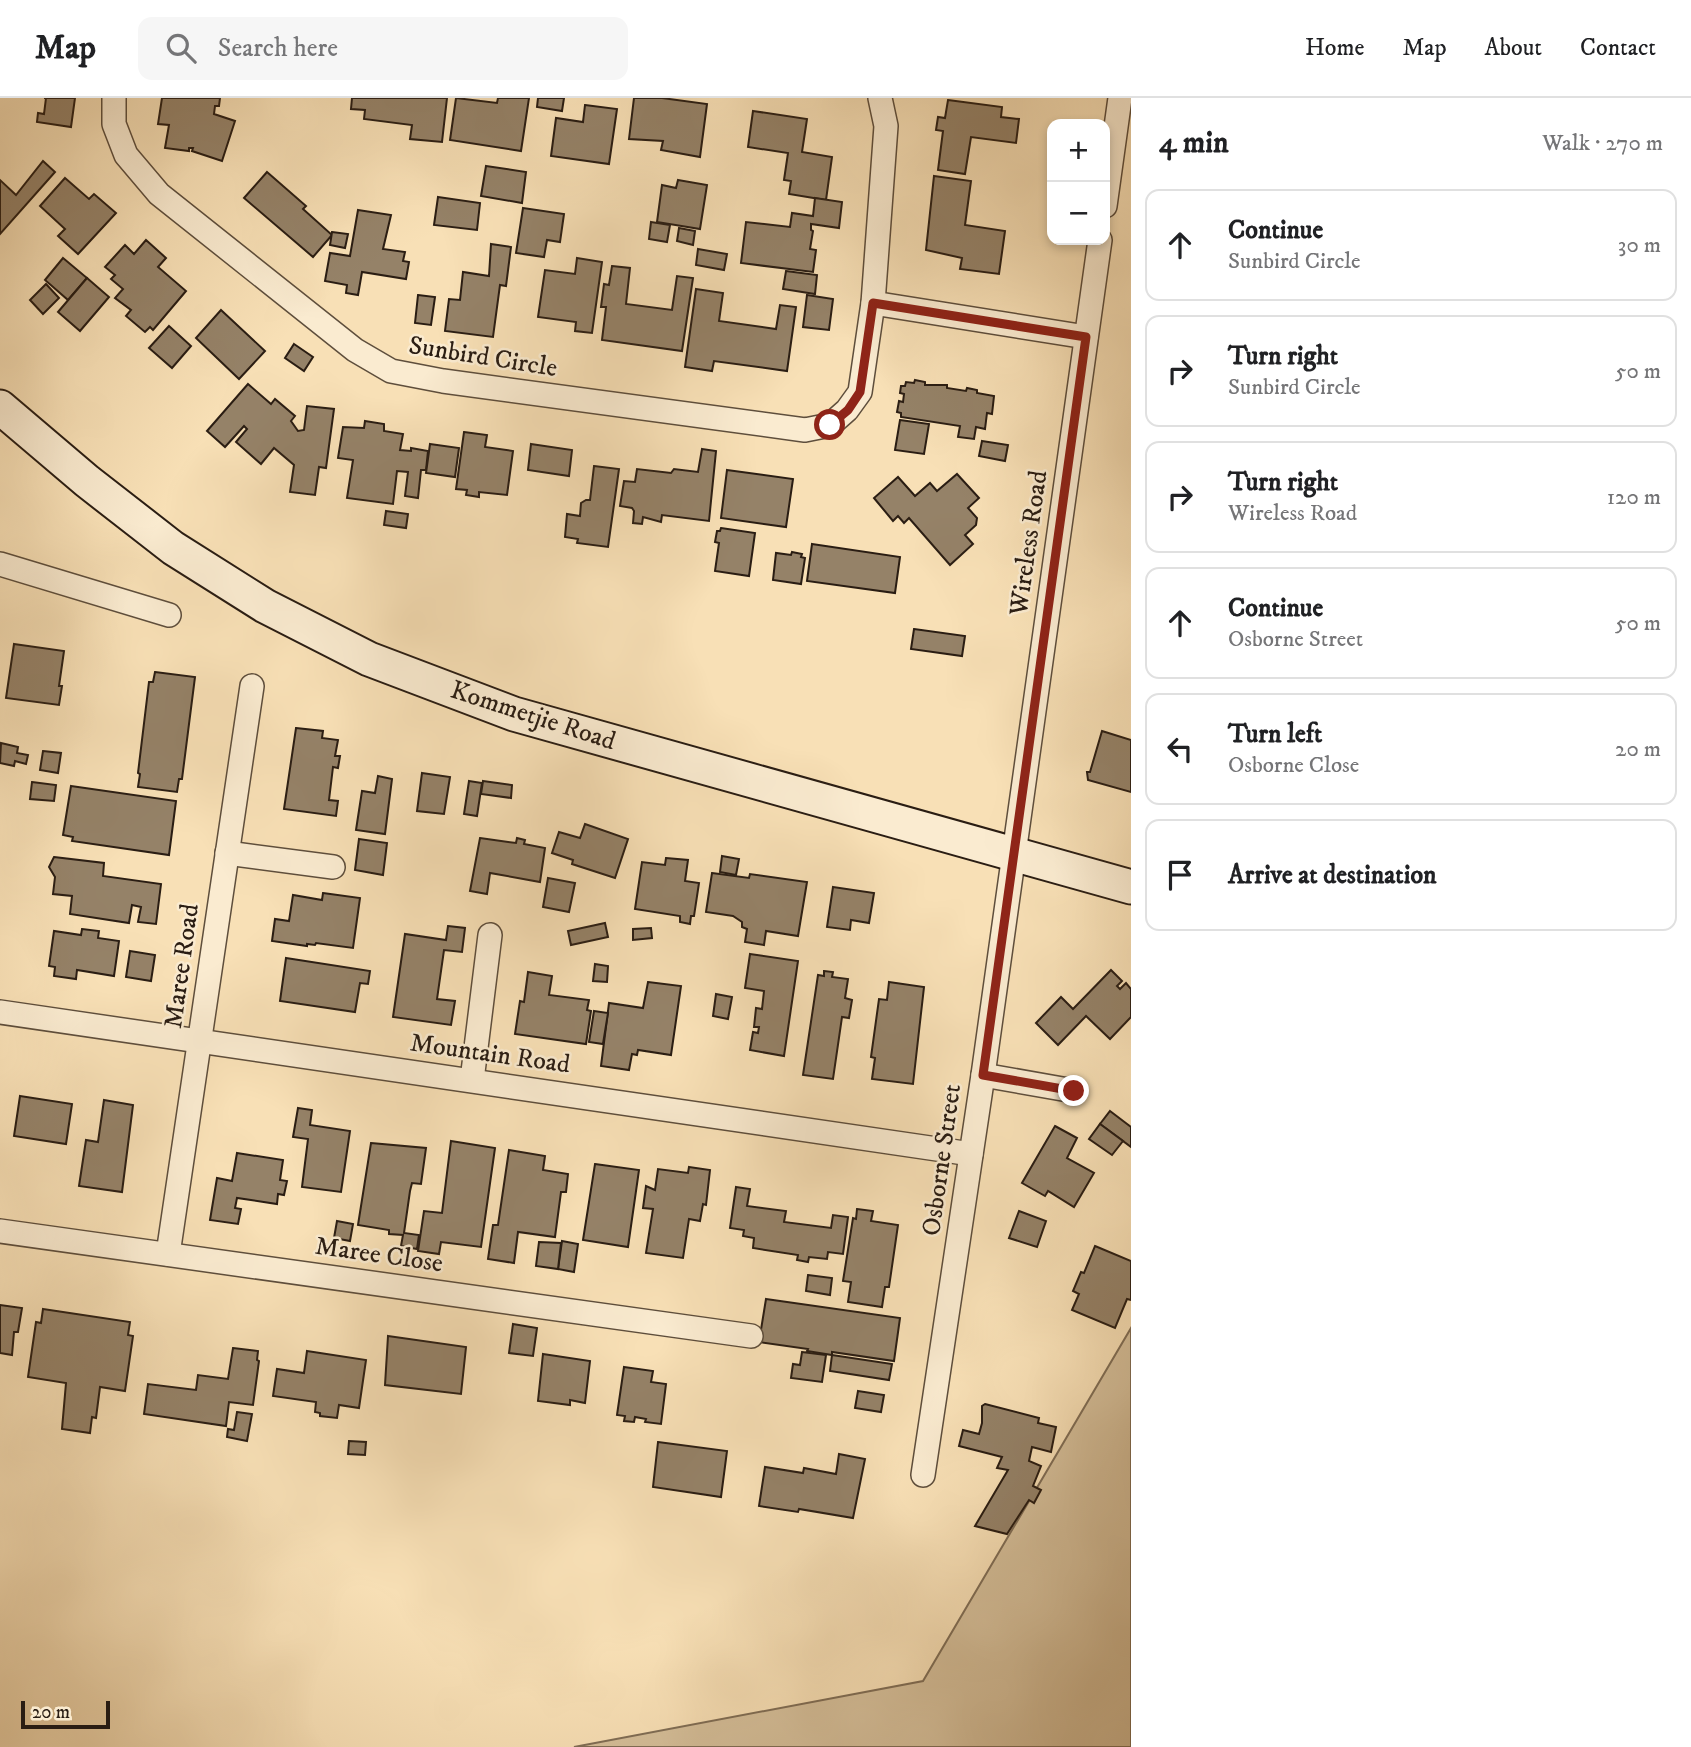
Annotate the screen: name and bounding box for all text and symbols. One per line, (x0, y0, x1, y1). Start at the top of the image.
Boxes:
search box (138, 17, 628, 80)
text: Map (35, 28, 96, 69)
icon: search (162, 29, 200, 67)
text: Search here (218, 32, 338, 65)
text: Home (1305, 33, 1364, 63)
text: Map (1402, 33, 1447, 63)
text: About (1485, 33, 1542, 63)
text: Contact (1580, 33, 1656, 63)
map controls (1047, 119, 1110, 245)
button: + (1047, 119, 1110, 182)
text: 4 min (1159, 125, 1229, 162)
text: Walk · 270 m (1542, 129, 1663, 158)
button: − (1047, 182, 1110, 245)
text: Continue (1228, 214, 1323, 247)
icon: ahead (1161, 226, 1199, 264)
text: 30 m (1618, 231, 1661, 260)
text: Sunbird Circle (1228, 247, 1361, 276)
street label: Sunbird Circle (406, 329, 560, 385)
text: Turn right (1228, 340, 1338, 373)
icon: right (1161, 352, 1199, 390)
text: 50 m (1615, 357, 1661, 386)
text: Sunbird Circle (1228, 373, 1361, 402)
route start (814, 409, 845, 440)
text: Turn right (1228, 466, 1338, 499)
street label: Wireless Road (1002, 468, 1056, 619)
icon: right (1161, 478, 1199, 516)
text: 120 m (1607, 483, 1661, 512)
text: Wireless Road (1228, 499, 1357, 528)
text: Continue (1228, 592, 1323, 625)
icon: ahead (1161, 604, 1199, 642)
text: 50 m (1615, 609, 1661, 638)
text: Osborne Street (1228, 625, 1363, 654)
street label: Kommetjie Road (446, 674, 620, 758)
text: Turn left (1228, 718, 1322, 751)
icon: left (1161, 730, 1199, 768)
text: 20 m (1615, 735, 1661, 764)
text: Osborne Close (1228, 751, 1359, 780)
icon: arrive (1161, 856, 1199, 894)
text: Arrive at destination (1228, 859, 1437, 892)
street label: Maree Road (157, 902, 207, 1030)
street label: Mountain Road (408, 1026, 572, 1082)
route end (1058, 1075, 1089, 1106)
street label: Osborne Street (915, 1082, 969, 1238)
street label: Maree Close (313, 1230, 445, 1280)
scale bar (21, 1698, 110, 1730)
text: 20 m (32, 1701, 70, 1724)

